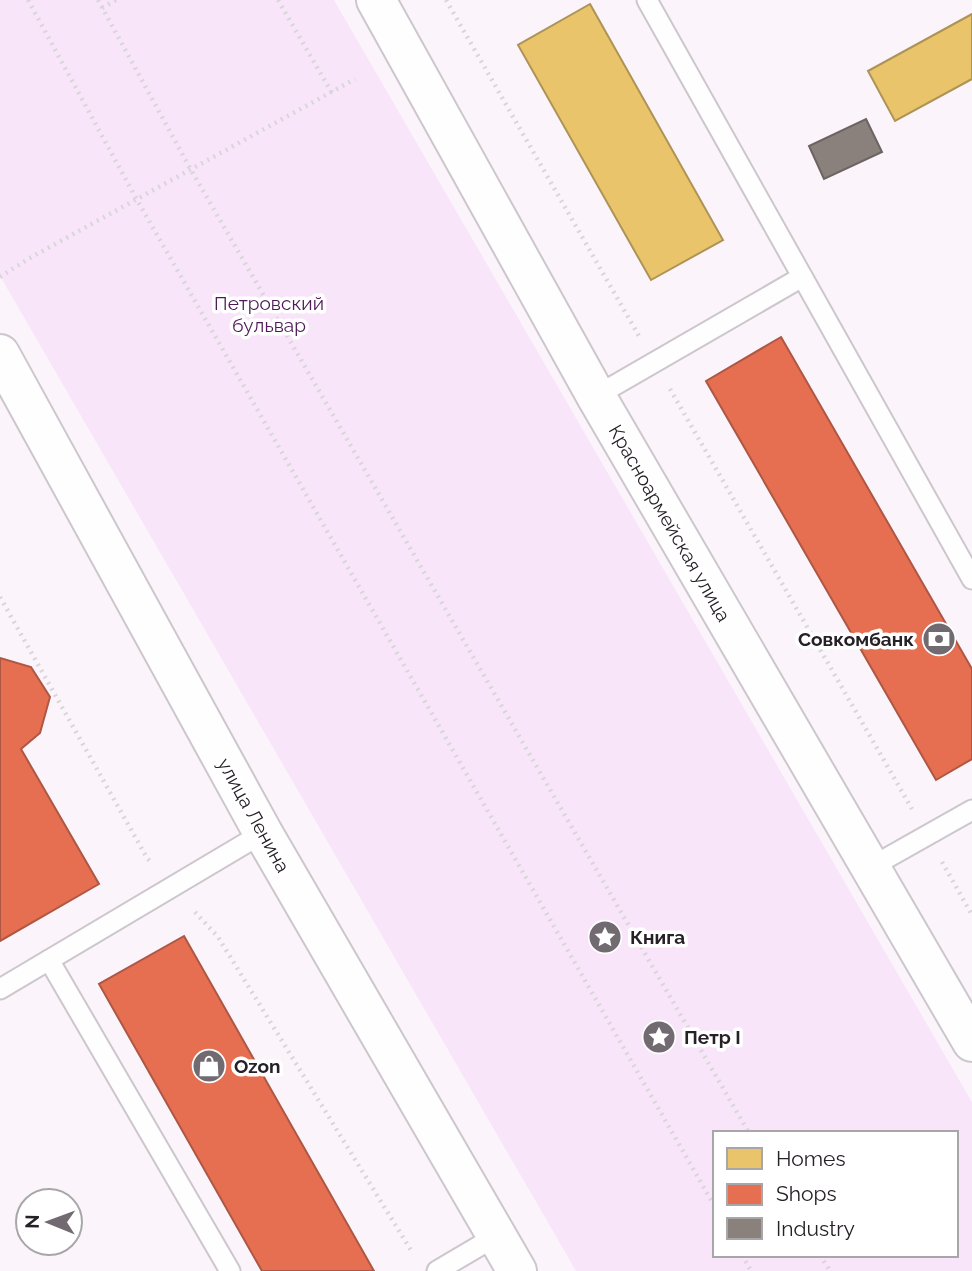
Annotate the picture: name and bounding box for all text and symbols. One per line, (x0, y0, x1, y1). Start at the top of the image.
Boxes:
park label: Петровский бульвар (214, 292, 324, 336)
street label: Красноармейская улица (605, 421, 735, 625)
bank icon: Совкомбанк (920, 620, 958, 658)
place label: Совкомбанк (798, 628, 914, 650)
street label: улица Ленина (214, 754, 294, 876)
place icon: Книга (586, 918, 624, 956)
place label: Книга (630, 926, 685, 948)
place icon: Петр I (640, 1018, 678, 1056)
place label: Петр I (684, 1026, 741, 1048)
shop icon: Ozon (190, 1047, 228, 1085)
place label: Ozon (234, 1055, 281, 1077)
legend (713, 1131, 958, 1257)
text: Homes (776, 1146, 846, 1171)
text: Shops (776, 1181, 837, 1206)
north arrow (14, 1187, 84, 1257)
text: N (21, 1214, 43, 1229)
text: Industry (776, 1216, 855, 1241)

